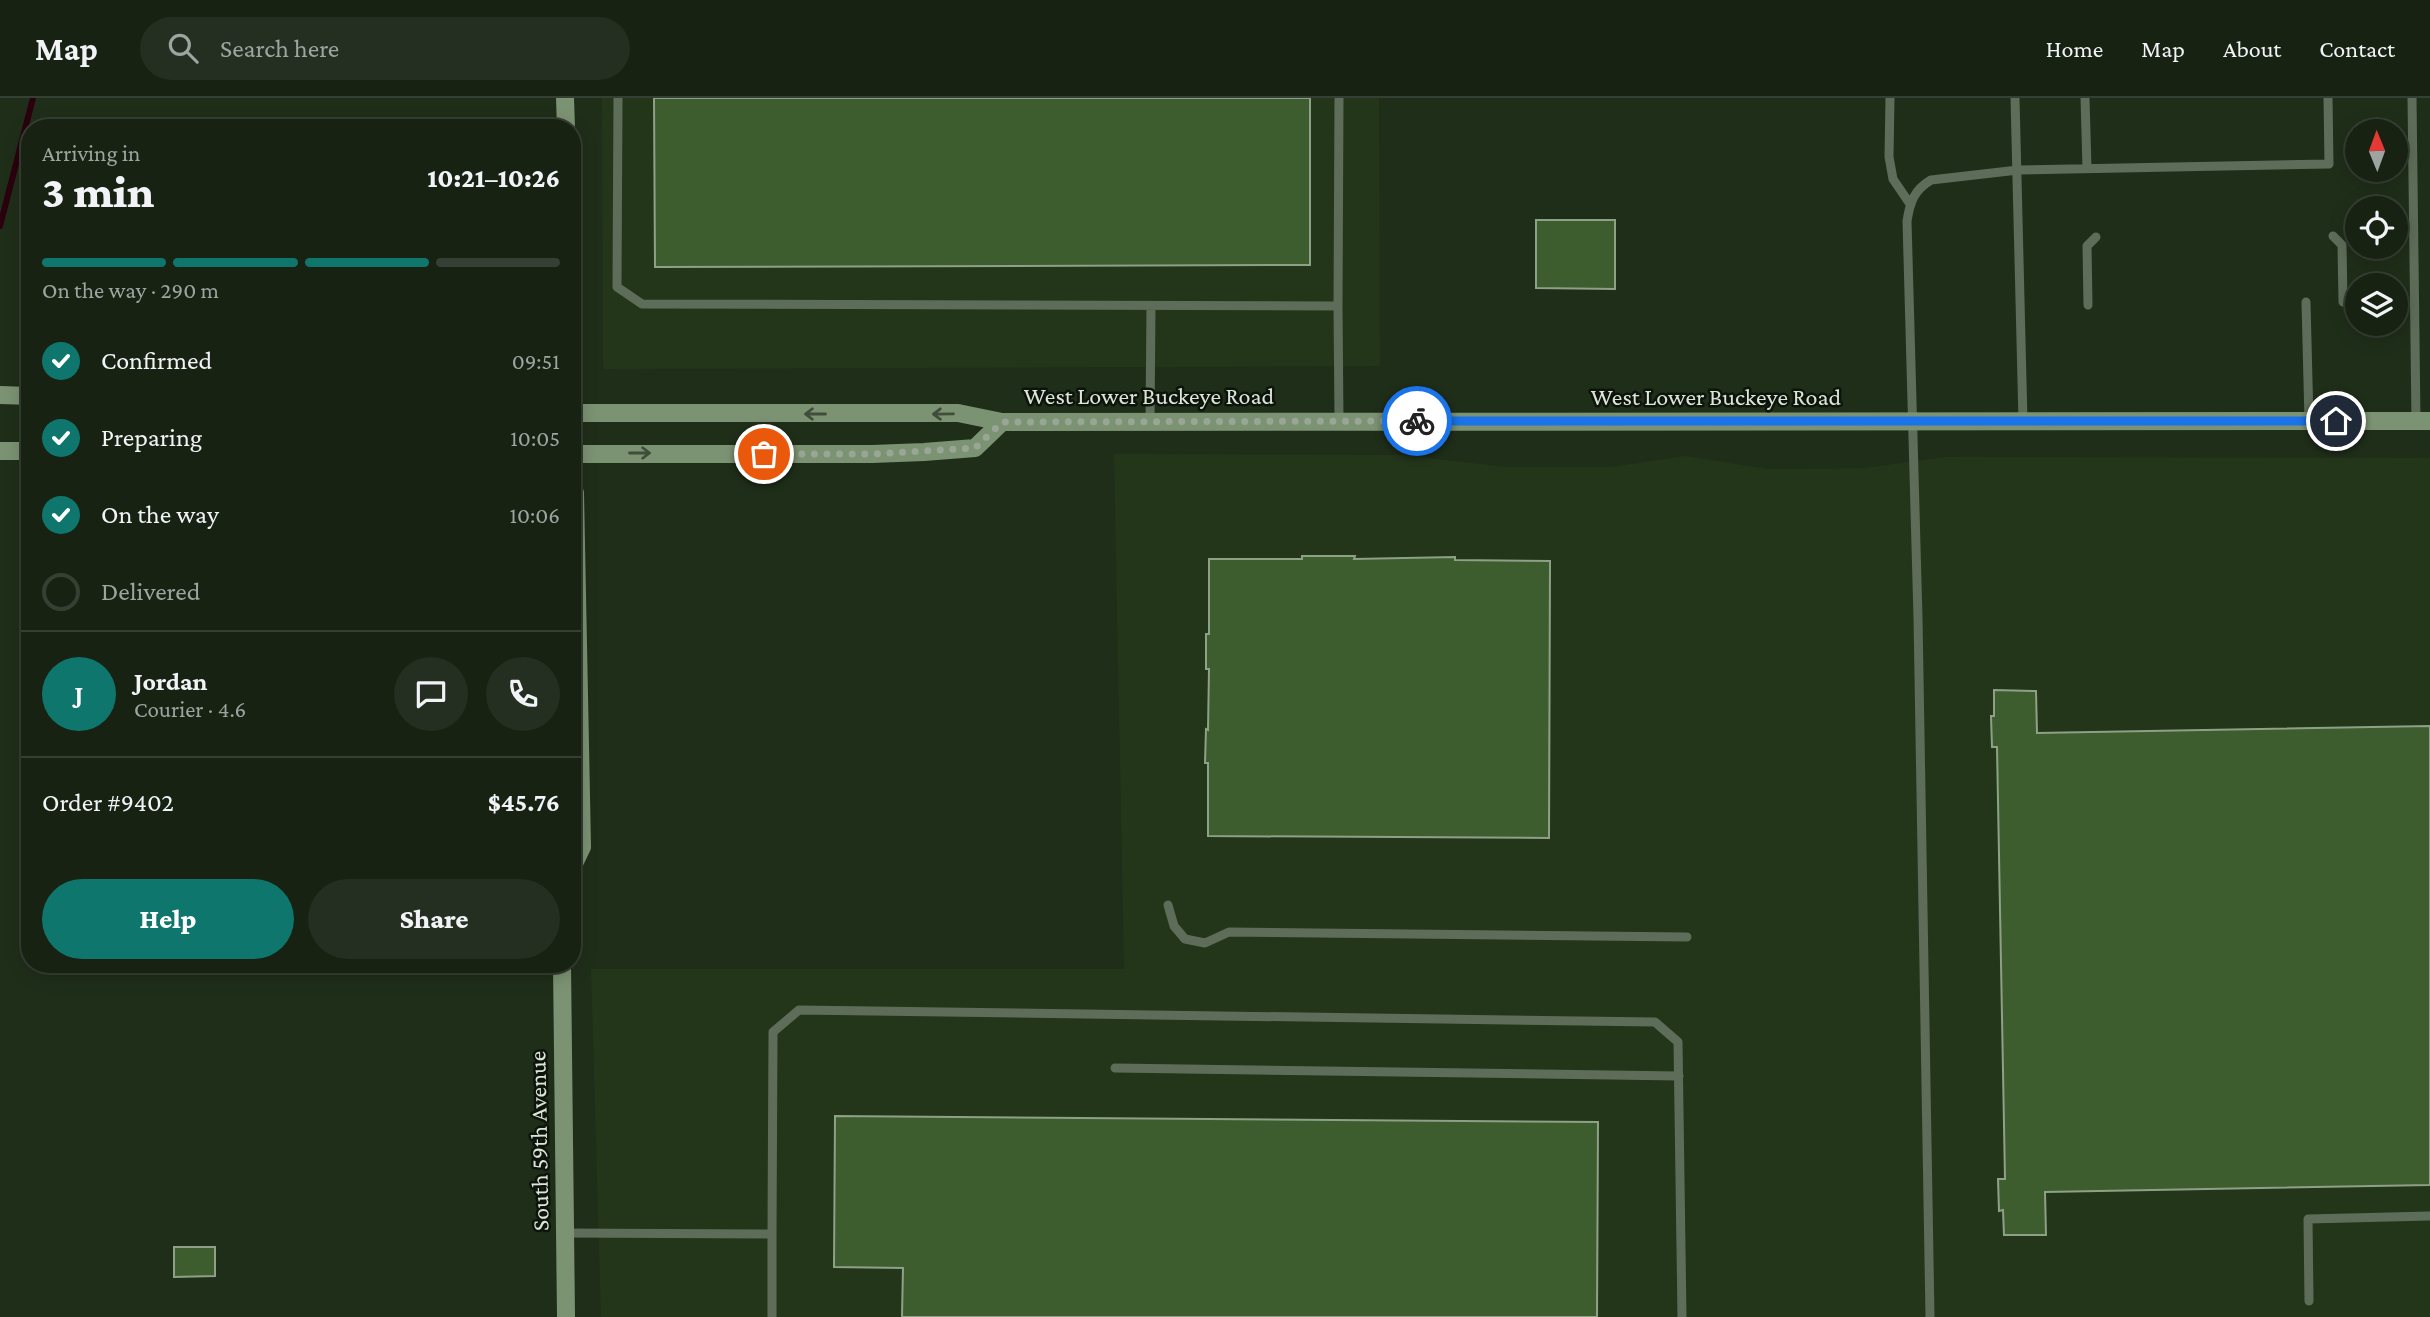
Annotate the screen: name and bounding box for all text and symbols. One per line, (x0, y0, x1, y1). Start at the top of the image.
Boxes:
search box (140, 17, 630, 80)
icon: search (164, 29, 202, 67)
text: Map (35, 30, 98, 67)
text: Search here (220, 34, 339, 63)
text: Home (2046, 35, 2103, 62)
text: Map (2141, 35, 2185, 62)
text: About (2223, 35, 2281, 62)
text: Contact (2319, 35, 2395, 62)
north arrow (2345, 119, 2408, 182)
map controls (2345, 119, 2408, 336)
text: Arriving in (42, 140, 140, 166)
text: 10:21–10:26 (427, 164, 560, 193)
text: 3 min (42, 166, 154, 217)
button: locate (2345, 196, 2408, 259)
button: layers (2345, 273, 2408, 336)
text: On the way · 290 m (42, 277, 219, 303)
icon: check (42, 342, 80, 380)
text: Confirmed (101, 346, 212, 375)
text: 09:51 (512, 348, 560, 374)
street label: West Lower Buckeye Road (1024, 382, 1275, 409)
street label: West Lower Buckeye Road (1591, 383, 1842, 410)
courier (1382, 386, 1452, 456)
pin (2306, 391, 2366, 451)
icon: bike (1398, 402, 1436, 440)
icon: home (2317, 402, 2355, 440)
one-way arrow (804, 407, 827, 421)
one-way arrow (932, 407, 955, 420)
icon: check (42, 419, 80, 457)
text: Preparing (101, 423, 202, 452)
pin (734, 424, 794, 484)
text: 10:05 (510, 425, 560, 451)
icon: bag (745, 435, 783, 473)
one-way arrow (629, 446, 652, 460)
icon: check (42, 496, 80, 534)
text: On the way (101, 500, 219, 529)
text: 10:06 (509, 502, 560, 528)
text: Delivered (101, 577, 200, 606)
button: chat (394, 657, 468, 731)
button: phone (486, 657, 560, 731)
text: Jordan (134, 667, 208, 696)
text: J (75, 680, 83, 709)
text: Courier · 4.6 (134, 696, 246, 722)
text: Order #9402 (42, 788, 174, 817)
text: $45.76 (488, 788, 560, 817)
button: Help (42, 879, 294, 959)
button: Share (308, 879, 560, 959)
street label: South 59th Avenue (523, 1051, 554, 1231)

